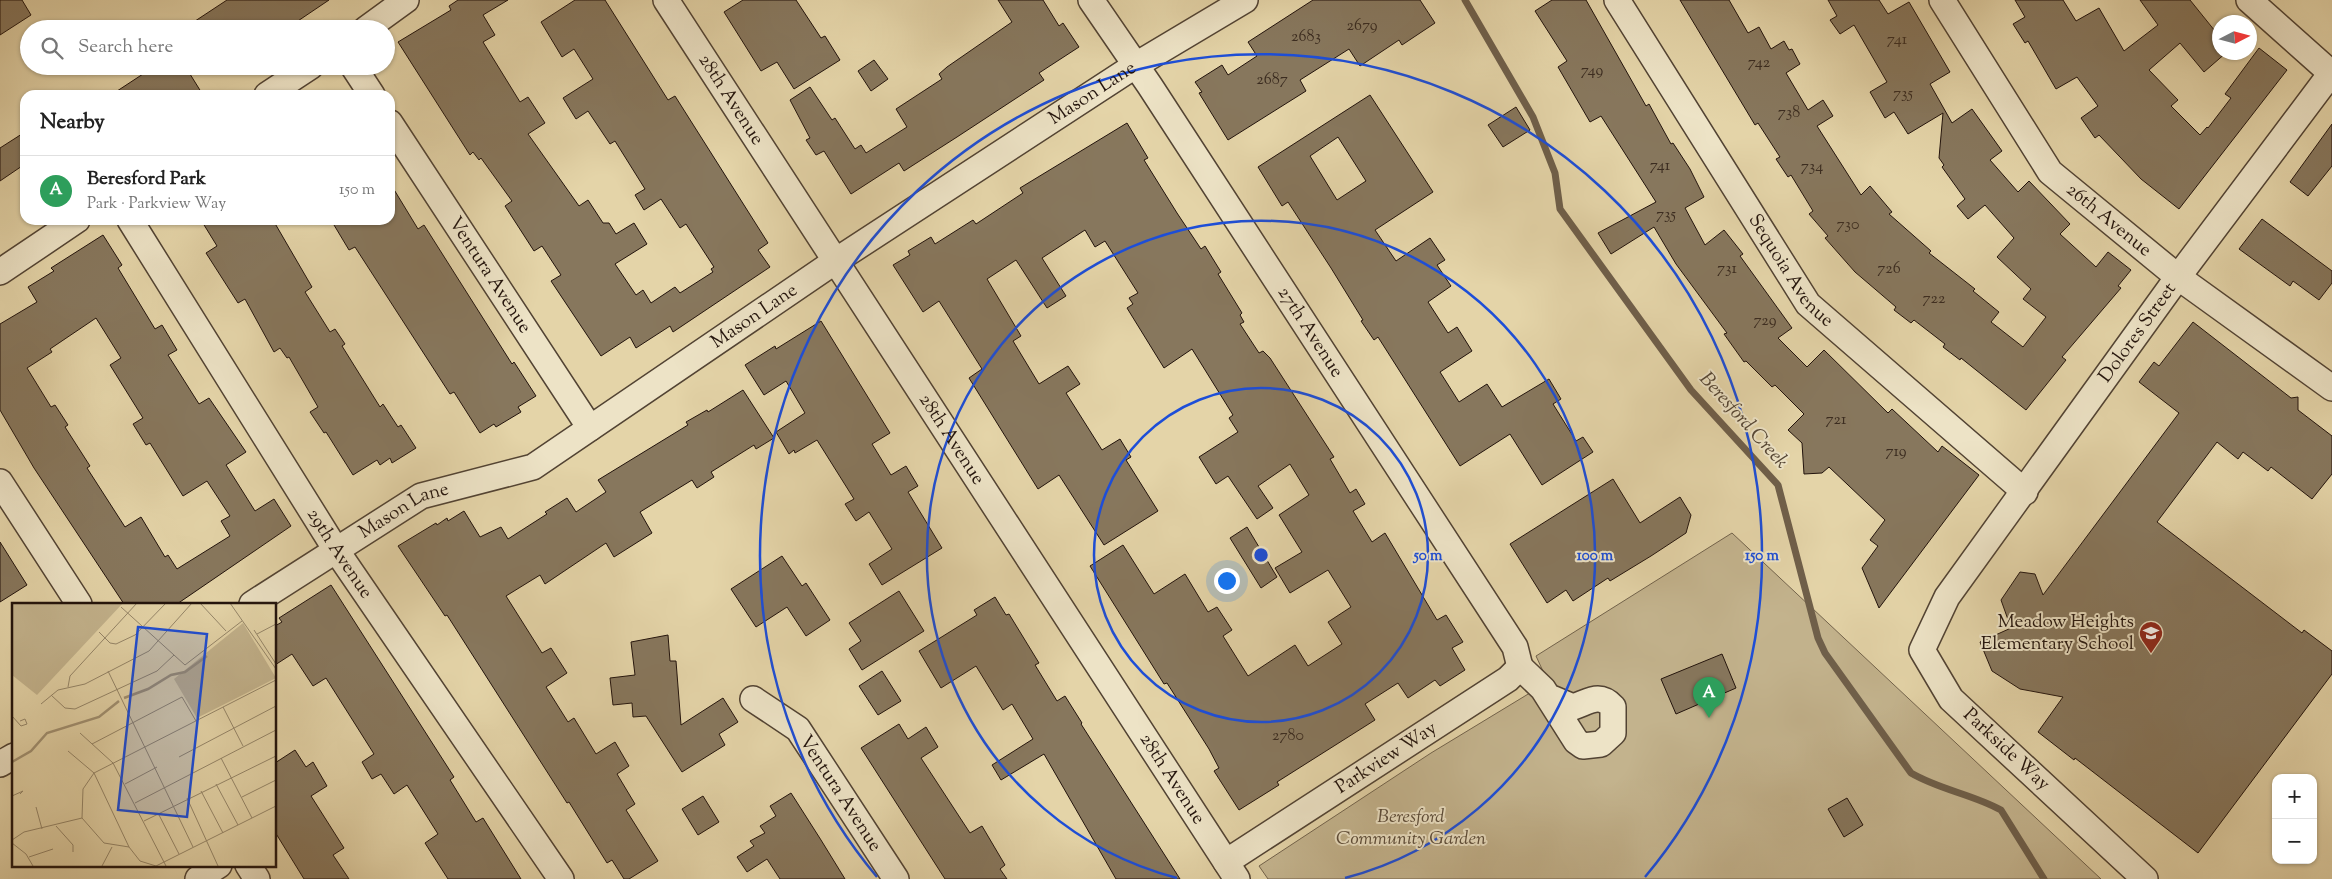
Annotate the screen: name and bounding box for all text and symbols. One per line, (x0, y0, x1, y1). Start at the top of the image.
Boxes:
house number: 2679 (1347, 15, 1378, 38)
north arrow (2212, 15, 2257, 60)
search box (20, 20, 395, 75)
house number: 2683 (1291, 26, 1321, 49)
house number: 741 (1887, 29, 1908, 52)
icon: search (38, 34, 66, 62)
text: Search here (78, 34, 173, 61)
street label: 28th Avenue (691, 49, 770, 151)
house number: 742 (1748, 52, 1771, 75)
street label: Mason Lane (1043, 55, 1142, 132)
house number: 749 (1581, 60, 1604, 83)
house number: 2687 (1256, 69, 1288, 92)
house number: 735 (1893, 83, 1914, 106)
house number: 738 (1778, 102, 1800, 125)
text: Nearby (40, 108, 105, 138)
house number: 741 (1650, 155, 1671, 178)
house number: 734 (1801, 156, 1823, 179)
text: Beresford Park (87, 166, 206, 193)
street label: 26th Avenue (2060, 177, 2157, 263)
text: A (50, 179, 63, 202)
text: 150 m (339, 179, 375, 202)
text: Park · Parkview Way (87, 193, 226, 216)
house number: 735 (1656, 204, 1677, 227)
street label: Sequoia Avenue (1741, 209, 1840, 334)
street label: Ventura Avenue (442, 212, 538, 339)
house number: 730 (1837, 214, 1859, 237)
house number: 731 (1717, 258, 1738, 281)
house number: 726 (1877, 258, 1901, 281)
street label: Mason Lane (706, 277, 803, 355)
street label: Dolores Street (2092, 277, 2183, 388)
street label: 27th Avenue (1271, 281, 1350, 383)
house number: 722 (1923, 288, 1946, 311)
house number: 729 (1753, 310, 1777, 333)
water label: Beresford Creek (1692, 366, 1794, 476)
street label: 28th Avenue (912, 389, 991, 490)
house number: 721 (1826, 409, 1847, 432)
house number: 719 (1885, 441, 1907, 464)
street label: Mason Lane (354, 476, 452, 546)
street label: 29th Avenue (300, 503, 379, 604)
centre of rings (1252, 546, 1270, 564)
text: 50 m (1413, 546, 1443, 567)
text: 100 m (1577, 546, 1614, 567)
text: 150 m (1745, 546, 1779, 567)
your location (1214, 568, 1240, 594)
inset map (12, 603, 276, 866)
place label: Meadow Heights Elementary School (1981, 609, 2134, 658)
school or university icon: Meadow Heights Elementary School (2138, 620, 2164, 654)
pin: A (1693, 677, 1725, 718)
street label: Parkside Way (1956, 702, 2056, 798)
street label: Parkview Way (1330, 715, 1443, 801)
house number: 2780 (1272, 725, 1304, 748)
street label: 28th Avenue (1133, 728, 1212, 830)
street label: Ventura Avenue (792, 730, 888, 857)
map controls (2272, 774, 2317, 864)
button: + (2272, 774, 2317, 819)
park label: Beresford Community Garden (1336, 804, 1486, 853)
button: − (2272, 819, 2317, 864)

